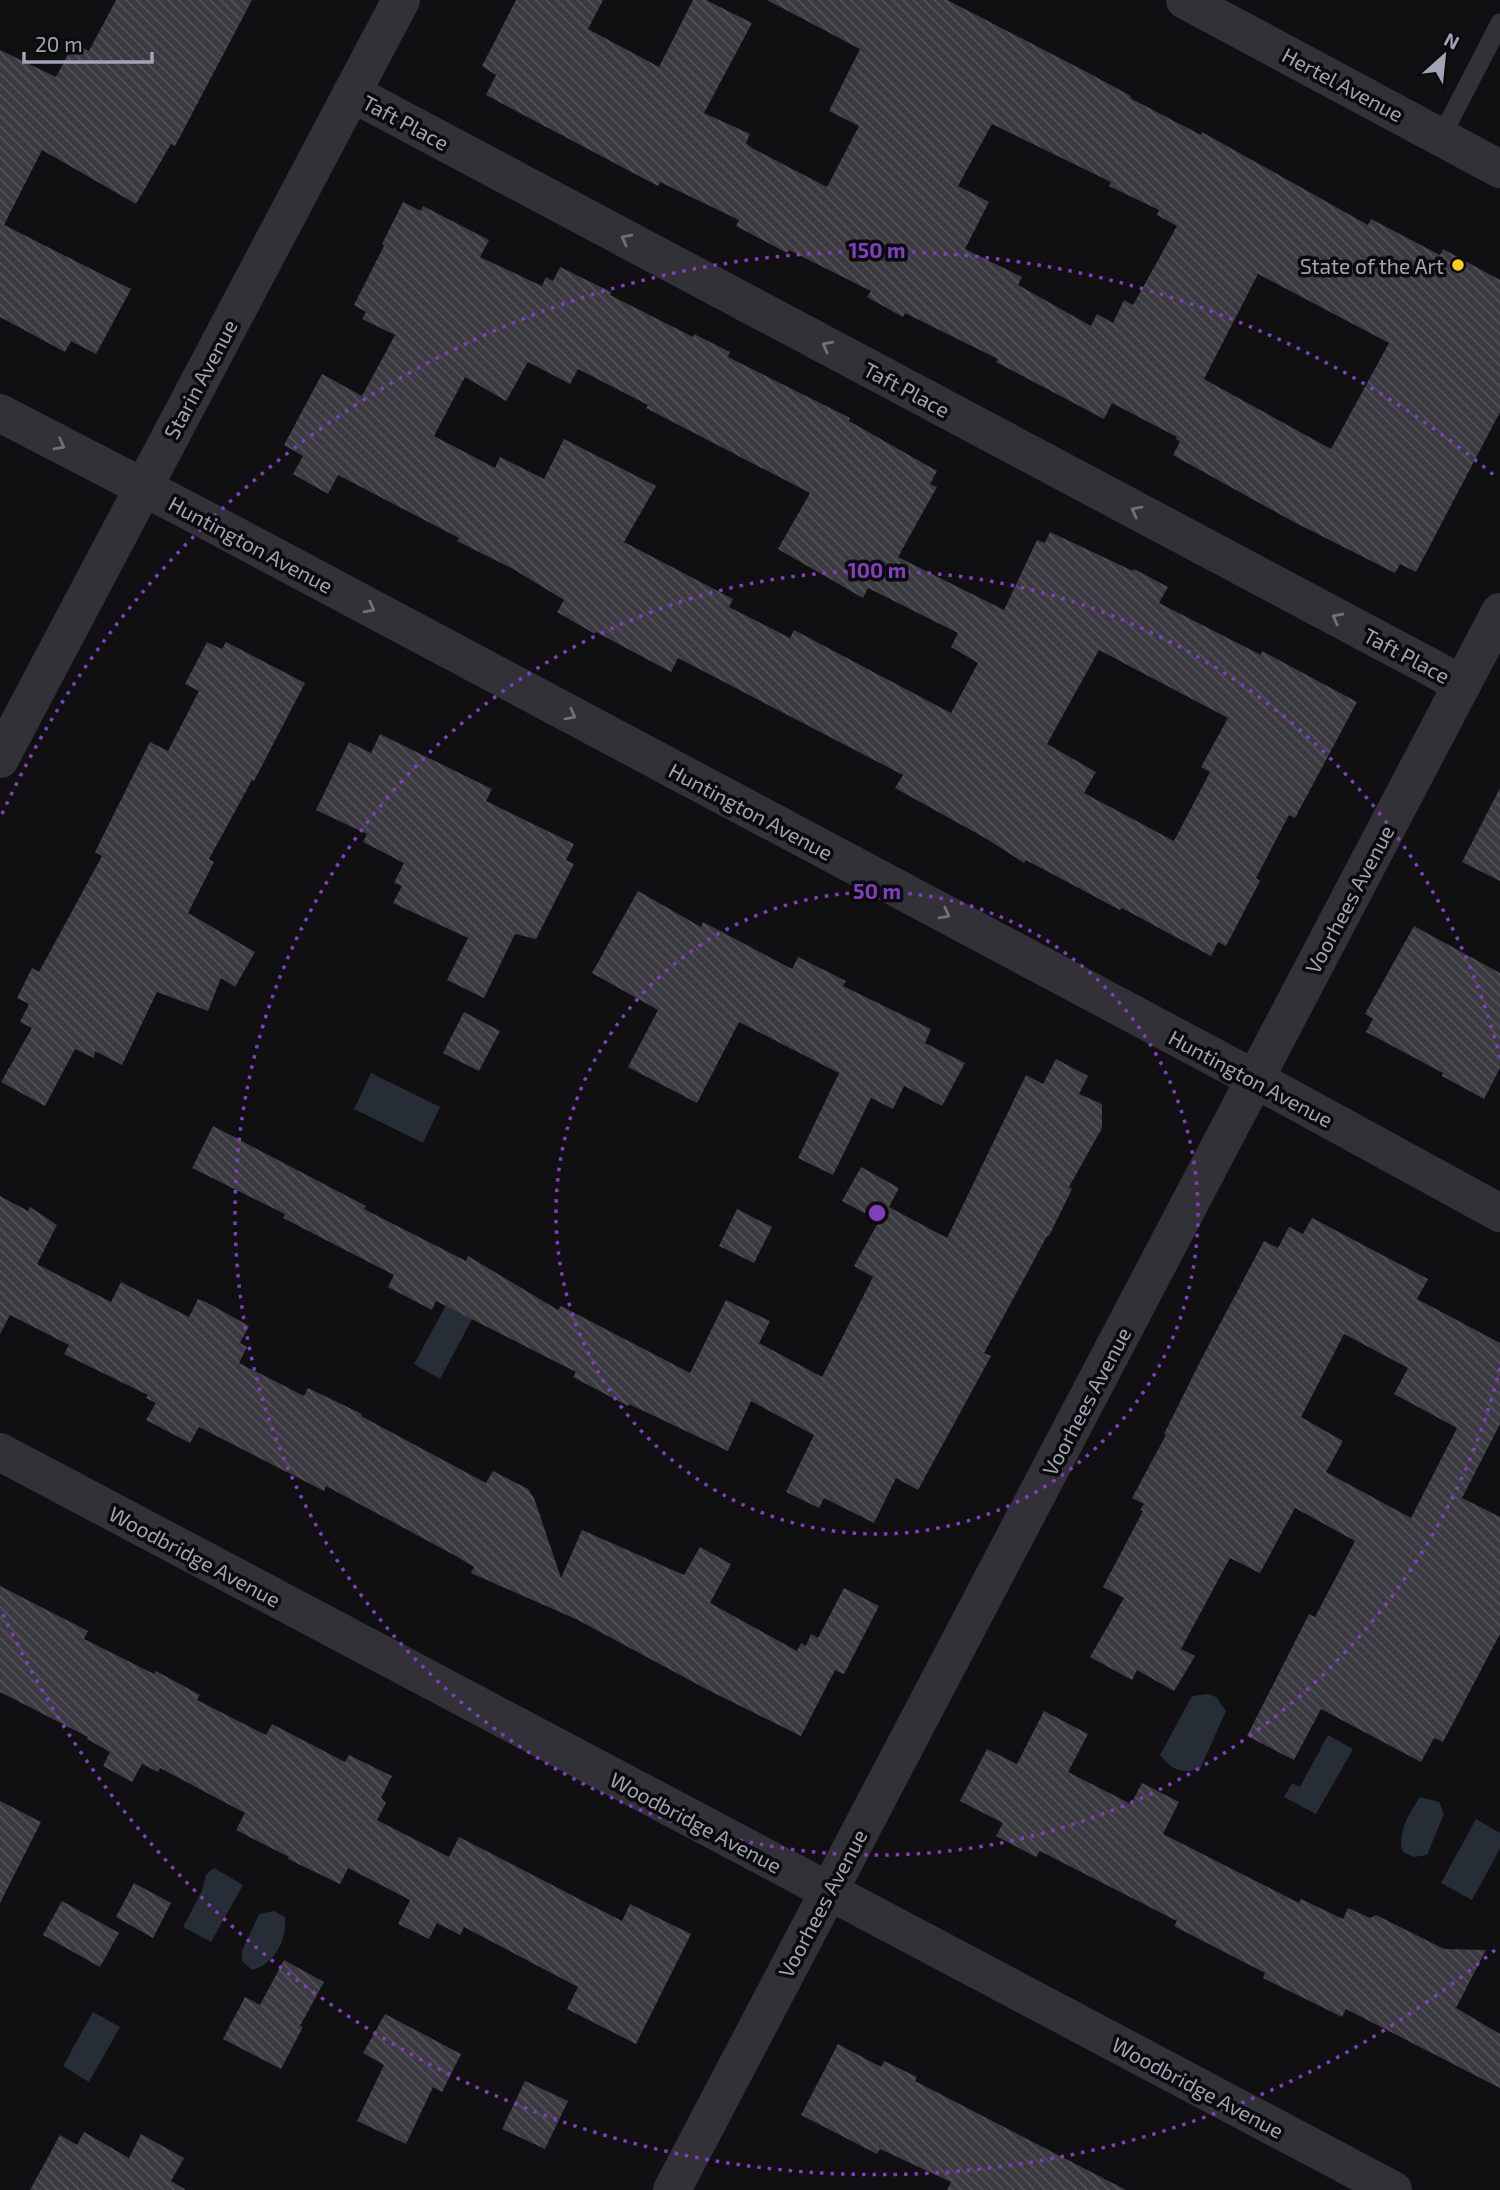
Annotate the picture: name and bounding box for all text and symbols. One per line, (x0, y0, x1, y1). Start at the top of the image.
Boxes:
scale bar (24, 21, 152, 65)
north arrow (1409, 21, 1479, 91)
text: N (1441, 27, 1463, 54)
text: 20 m (35, 31, 83, 56)
street label: Hertel Avenue (1278, 42, 1408, 126)
street label: Taft Place (359, 89, 453, 155)
one-way arrow (621, 234, 633, 247)
text: 150 m (849, 237, 905, 262)
place label: State of the Art (1300, 253, 1444, 278)
marker: State of the Art (1450, 257, 1466, 273)
street label: Starin Avenue (158, 315, 242, 443)
one-way arrow (822, 341, 834, 354)
street label: Taft Place (860, 356, 954, 422)
one-way arrow (53, 437, 65, 451)
street label: Huntington Avenue (165, 490, 337, 598)
one-way arrow (1131, 506, 1143, 519)
text: 100 m (848, 557, 906, 582)
one-way arrow (363, 599, 375, 613)
one-way arrow (1331, 613, 1344, 626)
street label: Taft Place (1360, 622, 1454, 688)
one-way arrow (564, 706, 576, 720)
street label: Huntington Avenue (665, 757, 837, 865)
street label: Voorhees Avenue (1299, 821, 1399, 977)
text: 50 m (853, 878, 901, 903)
one-way arrow (938, 906, 950, 919)
street label: Huntington Avenue (1165, 1024, 1337, 1132)
centre of rings (865, 1201, 889, 1225)
street label: Voorhees Avenue (1036, 1323, 1136, 1479)
street label: Woodbridge Avenue (105, 1500, 285, 1612)
street label: Woodbridge Avenue (606, 1766, 786, 1878)
street label: Voorhees Avenue (772, 1825, 872, 1981)
street label: Woodbridge Avenue (1108, 2031, 1288, 2143)

